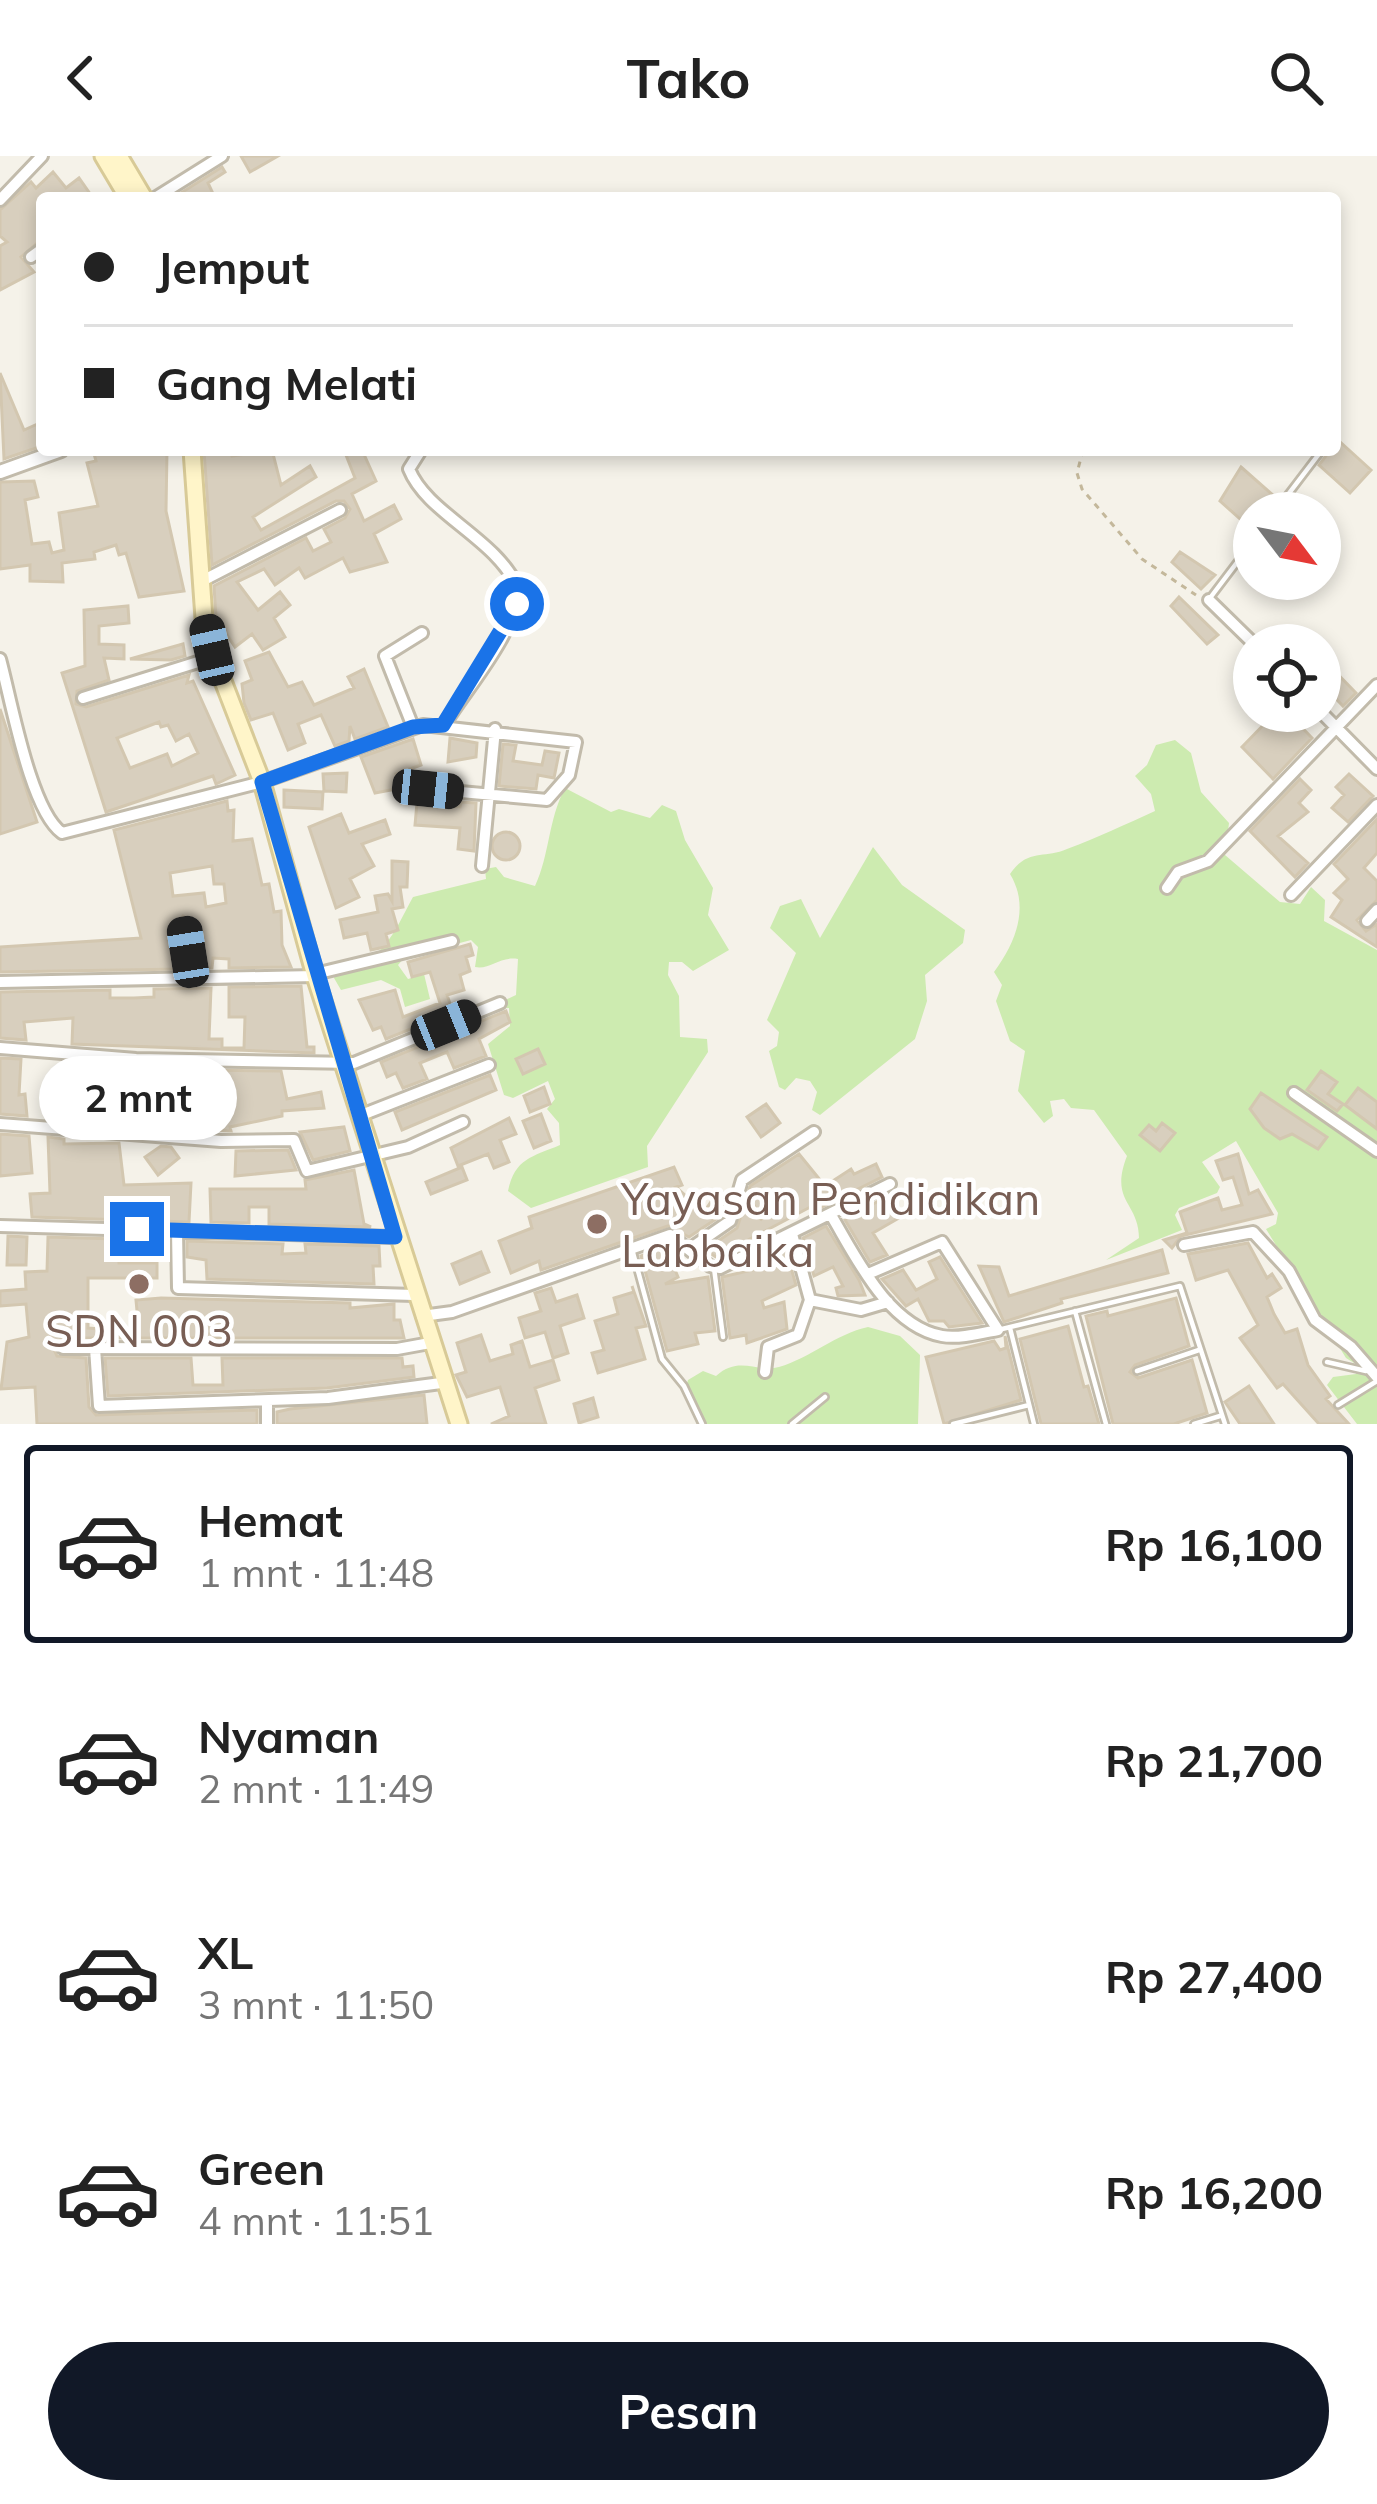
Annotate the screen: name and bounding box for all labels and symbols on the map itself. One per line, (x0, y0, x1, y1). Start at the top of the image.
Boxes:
north arrow (1233, 492, 1341, 600)
route start (490, 577, 544, 631)
car (186, 611, 238, 689)
car (390, 767, 466, 811)
car (165, 914, 211, 990)
car (406, 995, 486, 1055)
callout: 2 mnt (38, 1055, 236, 1139)
place label: Yayasan Pendidikan Labbaika (620, 1170, 1040, 1278)
route end (110, 1202, 164, 1256)
marker: Yayasan Pendidikan Labbaika (584, 1211, 610, 1237)
marker: SDN 003 (126, 1271, 152, 1297)
place label: SDN 003 (45, 1302, 233, 1358)

